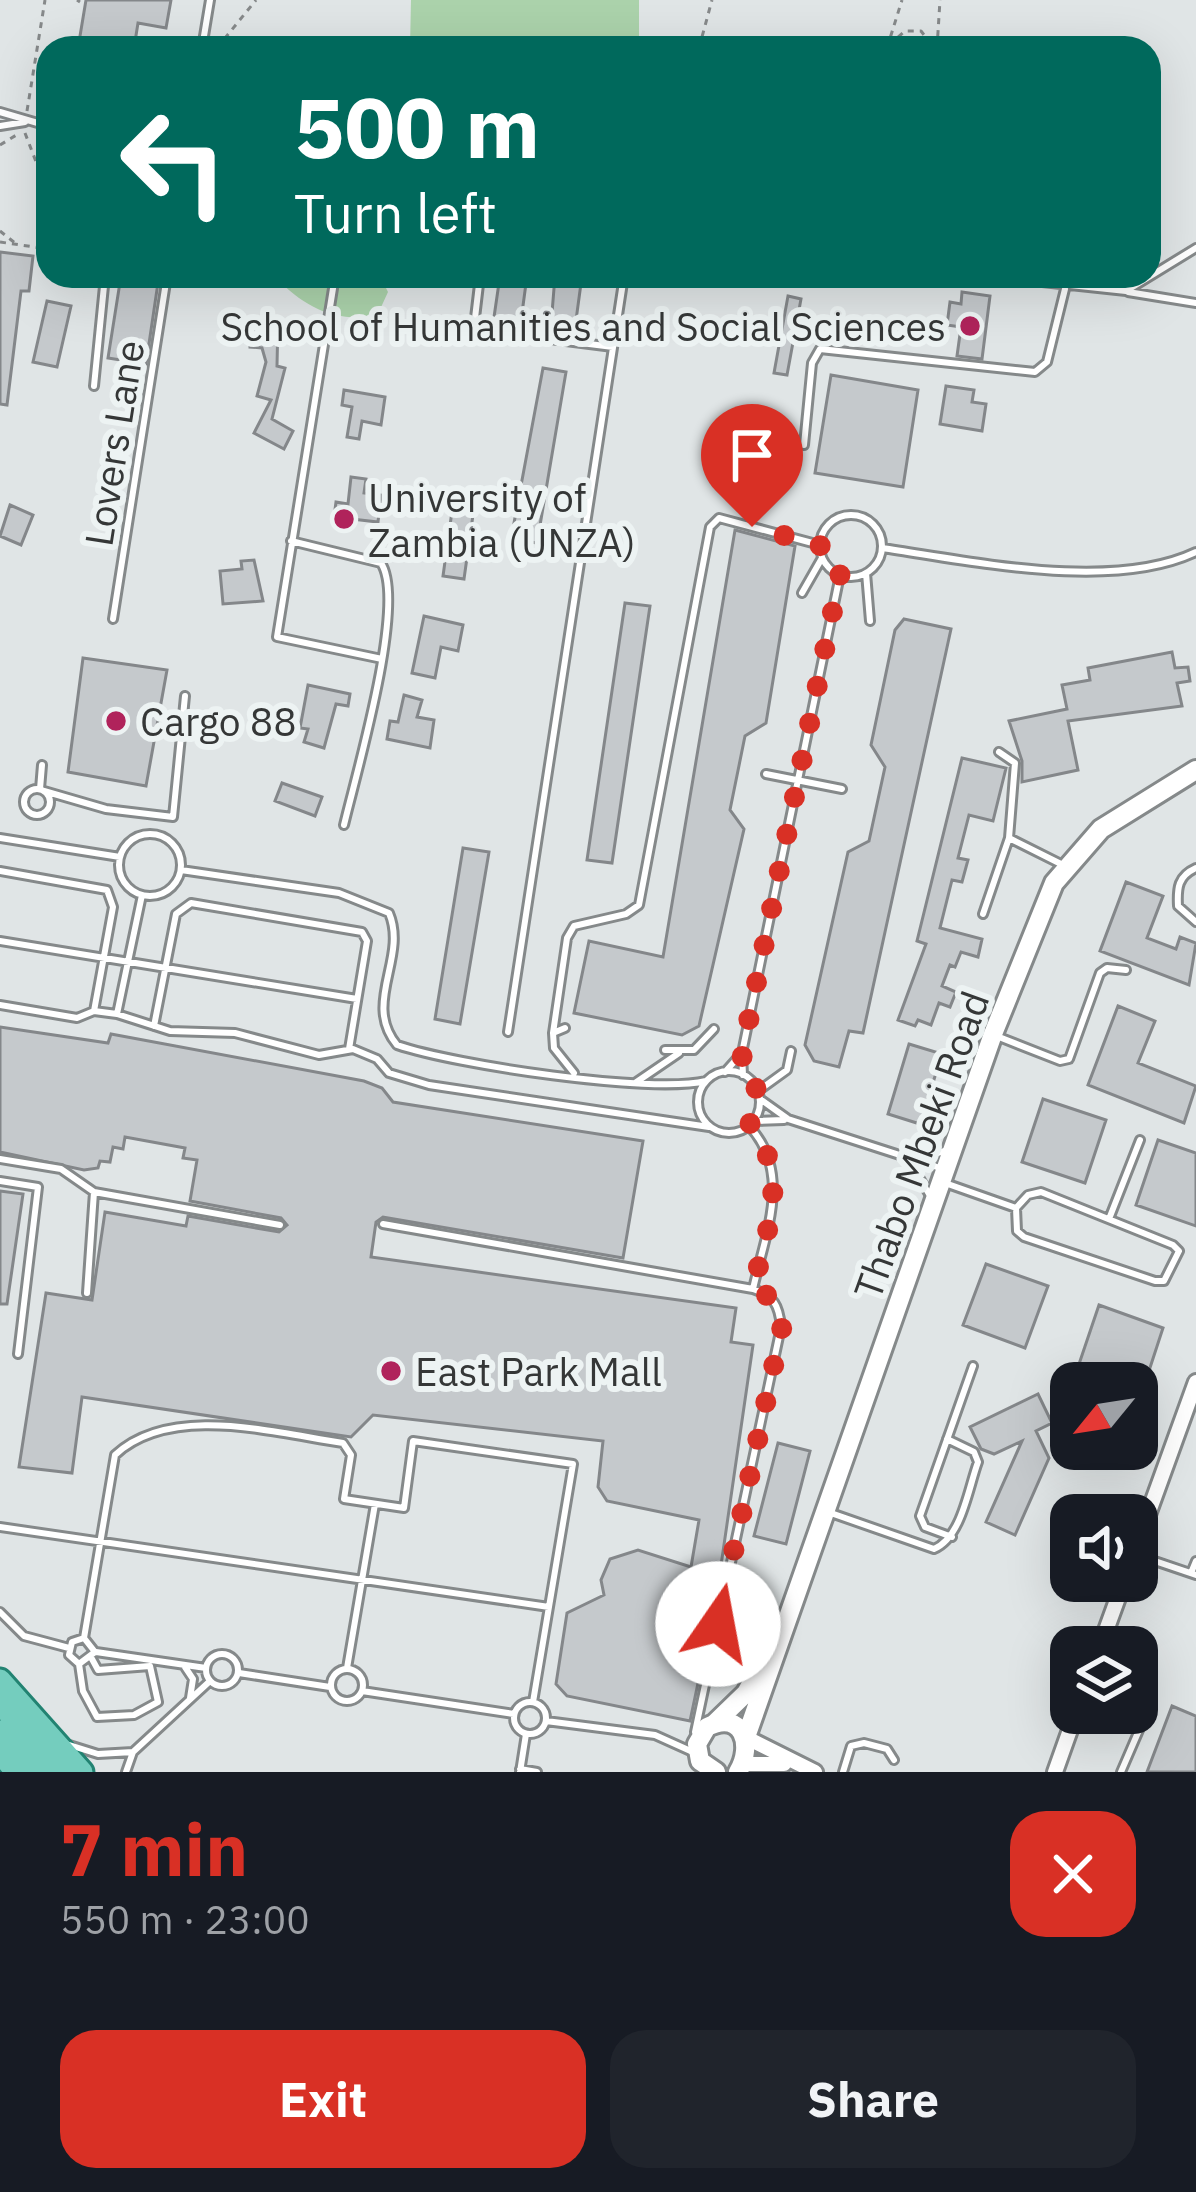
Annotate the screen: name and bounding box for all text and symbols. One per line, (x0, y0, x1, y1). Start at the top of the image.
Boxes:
text: 500 m (294, 72, 540, 181)
icon: left (96, 84, 252, 240)
text: Turn left (294, 178, 497, 248)
place label: School of Humanities and Social Sciences (220, 301, 946, 352)
marker: School of Humanities and Social Sciences (957, 313, 983, 339)
street label: Lovers Lane (73, 337, 155, 549)
pin (701, 404, 803, 527)
icon: arrive (719, 422, 785, 488)
place label: University of Zambia (UNZA) (368, 472, 636, 568)
marker: University of Zambia (UNZA) (331, 506, 357, 532)
place label: Cargo 88 (140, 696, 297, 747)
marker: Cargo 88 (103, 708, 129, 734)
street label: Thabo Mbeki Road (842, 984, 1000, 1306)
place label: East Park Mall (415, 1346, 662, 1397)
marker: East Park Mall (378, 1358, 404, 1384)
north arrow (1050, 1362, 1158, 1470)
map controls (1050, 1362, 1158, 1734)
button: sound (1050, 1494, 1158, 1602)
position arrow (655, 1561, 781, 1687)
button: layers (1050, 1626, 1158, 1734)
text: 7 min (60, 1802, 248, 1896)
button: close (1010, 1811, 1136, 1937)
text: 550 m · 23:00 (60, 1894, 310, 1945)
button: Exit (60, 2030, 586, 2168)
button: Share (610, 2030, 1136, 2168)

